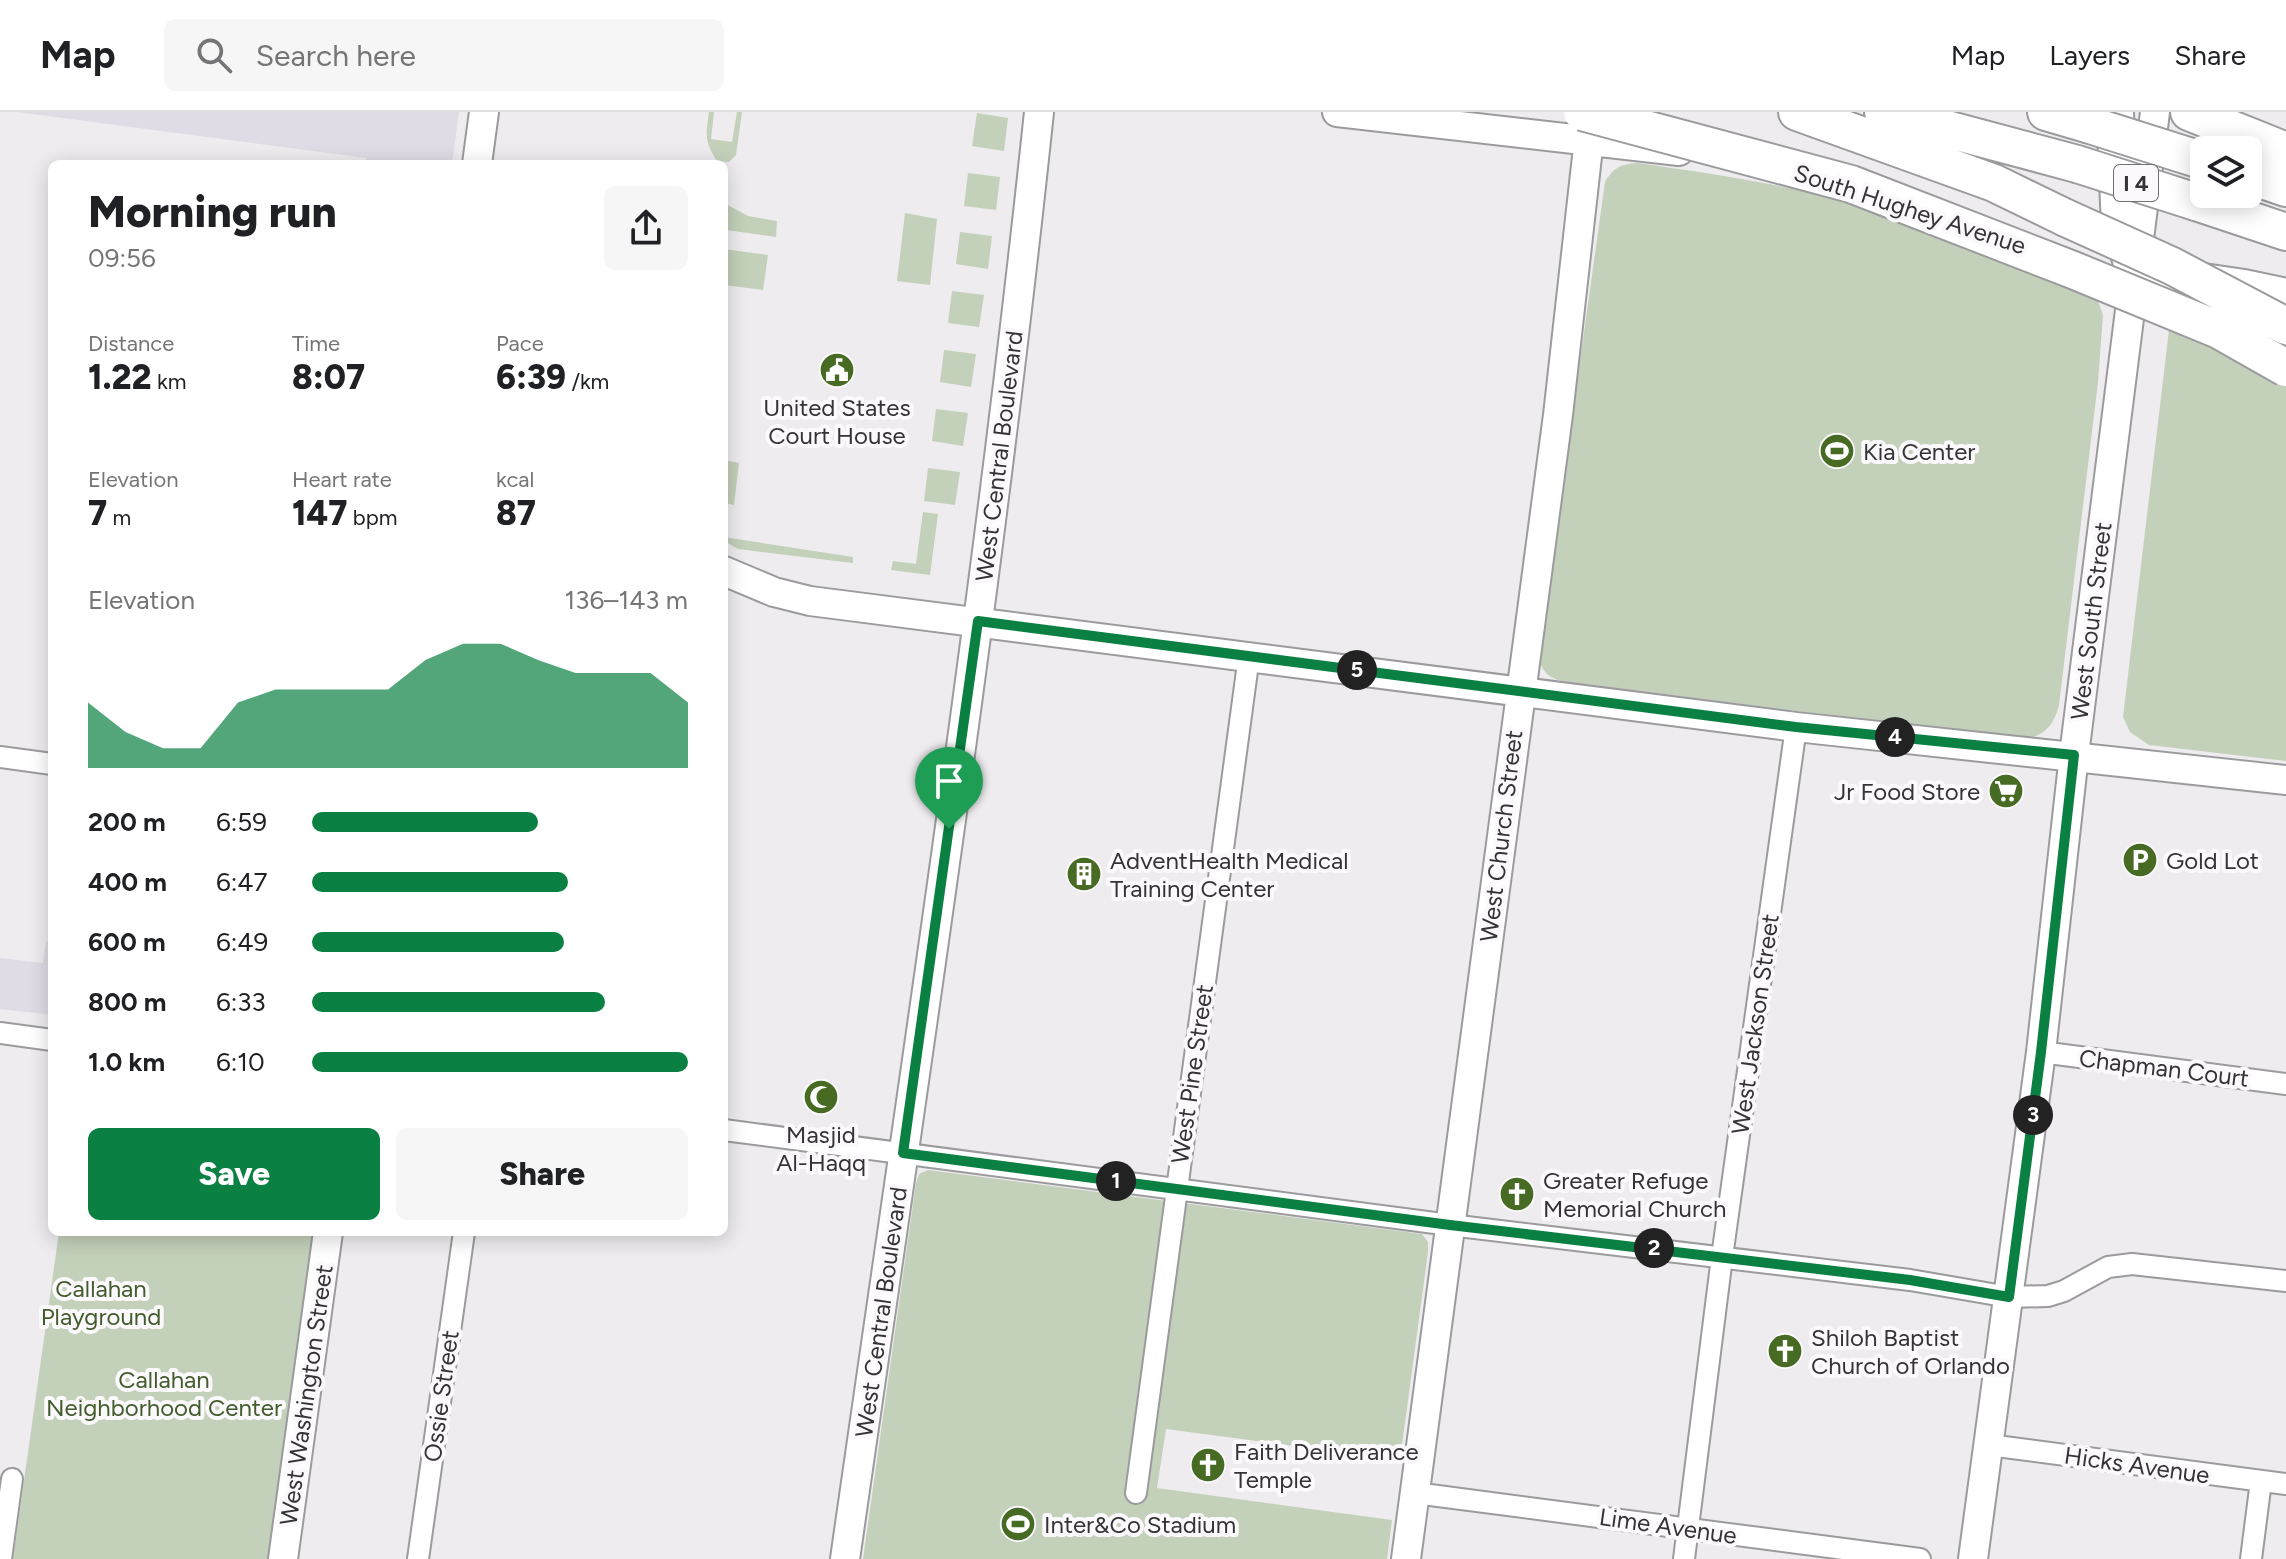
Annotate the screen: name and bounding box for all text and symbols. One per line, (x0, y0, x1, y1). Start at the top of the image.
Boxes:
search box (164, 19, 724, 91)
text: Map (40, 32, 116, 78)
icon: search (192, 33, 236, 77)
text: Search here (256, 37, 416, 74)
text: Map (1951, 38, 2005, 72)
text: Layers (2049, 38, 2130, 72)
text: Share (2174, 38, 2246, 72)
map controls (2190, 136, 2262, 208)
button: layers (2190, 136, 2262, 208)
street label: South Hughey Avenue (1791, 158, 2029, 260)
road number: I 4 (2114, 165, 2158, 201)
text: Morning run (88, 185, 337, 238)
button: share (604, 186, 688, 270)
text: 09:56 (88, 242, 156, 274)
street label: West Central Boulevard (969, 329, 1029, 583)
text: Distance (88, 330, 174, 357)
text: Time (292, 330, 340, 357)
text: Pace (496, 330, 544, 357)
public building icon: United States Court House (818, 351, 856, 389)
text: 1.22 (88, 357, 152, 398)
text: 8:07 (292, 357, 365, 398)
text: 6:39 (496, 357, 566, 398)
text: km (152, 368, 186, 395)
text: /km (566, 368, 609, 395)
place label: United States Court House (763, 393, 911, 450)
sports icon: Kia Center (1818, 432, 1856, 470)
place label: Kia Center (1863, 437, 1975, 466)
text: Elevation (88, 466, 178, 493)
text: Heart rate (292, 466, 392, 493)
text: kcal (496, 466, 534, 493)
text: 7 (88, 493, 107, 534)
text: 147 (292, 493, 347, 534)
text: 87 (496, 493, 536, 534)
text: m (107, 504, 131, 531)
text: bpm (347, 504, 397, 531)
street label: West South Street (2064, 520, 2118, 722)
text: Elevation (88, 584, 195, 616)
text: 136–143 m (565, 584, 688, 616)
pin: 5 (1337, 650, 1377, 690)
text: 5 (1351, 656, 1363, 683)
pin: 4 (1875, 717, 1915, 757)
text: 4 (1888, 723, 1902, 750)
street label: West Church Street (1474, 728, 1528, 944)
pin (915, 747, 983, 829)
icon: arrive (927, 759, 971, 803)
supermarket icon: Jr Food Store (1987, 772, 2025, 810)
place label: Jr Food Store (1834, 777, 1980, 806)
text: 200 m (88, 806, 166, 838)
text: 6:59 (216, 806, 267, 838)
parking icon: Gold Lot (2121, 841, 2159, 879)
place label: AdventHealth Medical Training Center (1110, 846, 1349, 903)
place label: Gold Lot (2166, 846, 2259, 875)
building icon: AdventHealth Medical Training Center (1065, 855, 1103, 893)
text: 400 m (88, 866, 167, 898)
text: 6:47 (216, 866, 267, 898)
street label: West Jackson Street (1725, 912, 1785, 1136)
text: 600 m (88, 926, 166, 958)
text: 6:49 (216, 926, 268, 958)
street label: West Pine Street (1165, 983, 1219, 1165)
text: 800 m (88, 986, 166, 1018)
text: 6:33 (216, 986, 266, 1018)
street label: Chapman Court (2077, 1043, 2251, 1093)
text: 1.0 km (88, 1046, 165, 1078)
text: 6:10 (216, 1046, 265, 1078)
mosque icon: Masjid Al-Haqq (802, 1078, 840, 1116)
pin: 3 (2013, 1095, 2053, 1135)
text: 3 (2027, 1101, 2039, 1128)
place label: Masjid Al-Haqq (776, 1120, 866, 1177)
button: Save (88, 1128, 380, 1220)
button: Share (396, 1128, 688, 1220)
pin: 1 (1096, 1161, 1136, 1201)
place label: Greater Refuge Memorial Church (1543, 1166, 1726, 1223)
text: 1 (1111, 1167, 1121, 1194)
church icon: Greater Refuge Memorial Church (1498, 1175, 1536, 1213)
street label: West Central Boulevard (849, 1185, 913, 1439)
pin: 2 (1634, 1228, 1674, 1268)
text: 2 (1648, 1234, 1660, 1261)
street label: West Washington Street (273, 1263, 339, 1527)
park label: Callahan Playground (41, 1274, 161, 1331)
place label: Shiloh Baptist Church of Orlando (1811, 1323, 2010, 1380)
street label: Ossie Street (417, 1328, 465, 1464)
church icon: Shiloh Baptist Church of Orlando (1766, 1332, 1804, 1370)
park label: Callahan Neighborhood Center (46, 1365, 282, 1422)
place label: Faith Deliverance Temple (1234, 1437, 1419, 1494)
street label: Hicks Avenue (2062, 1440, 2212, 1490)
church icon: Faith Deliverance Temple (1189, 1446, 1227, 1484)
street label: Lime Avenue (1597, 1502, 1739, 1550)
sports icon: Inter&Co Stadium (999, 1505, 1037, 1543)
place label: Inter&Co Stadium (1044, 1510, 1236, 1539)

